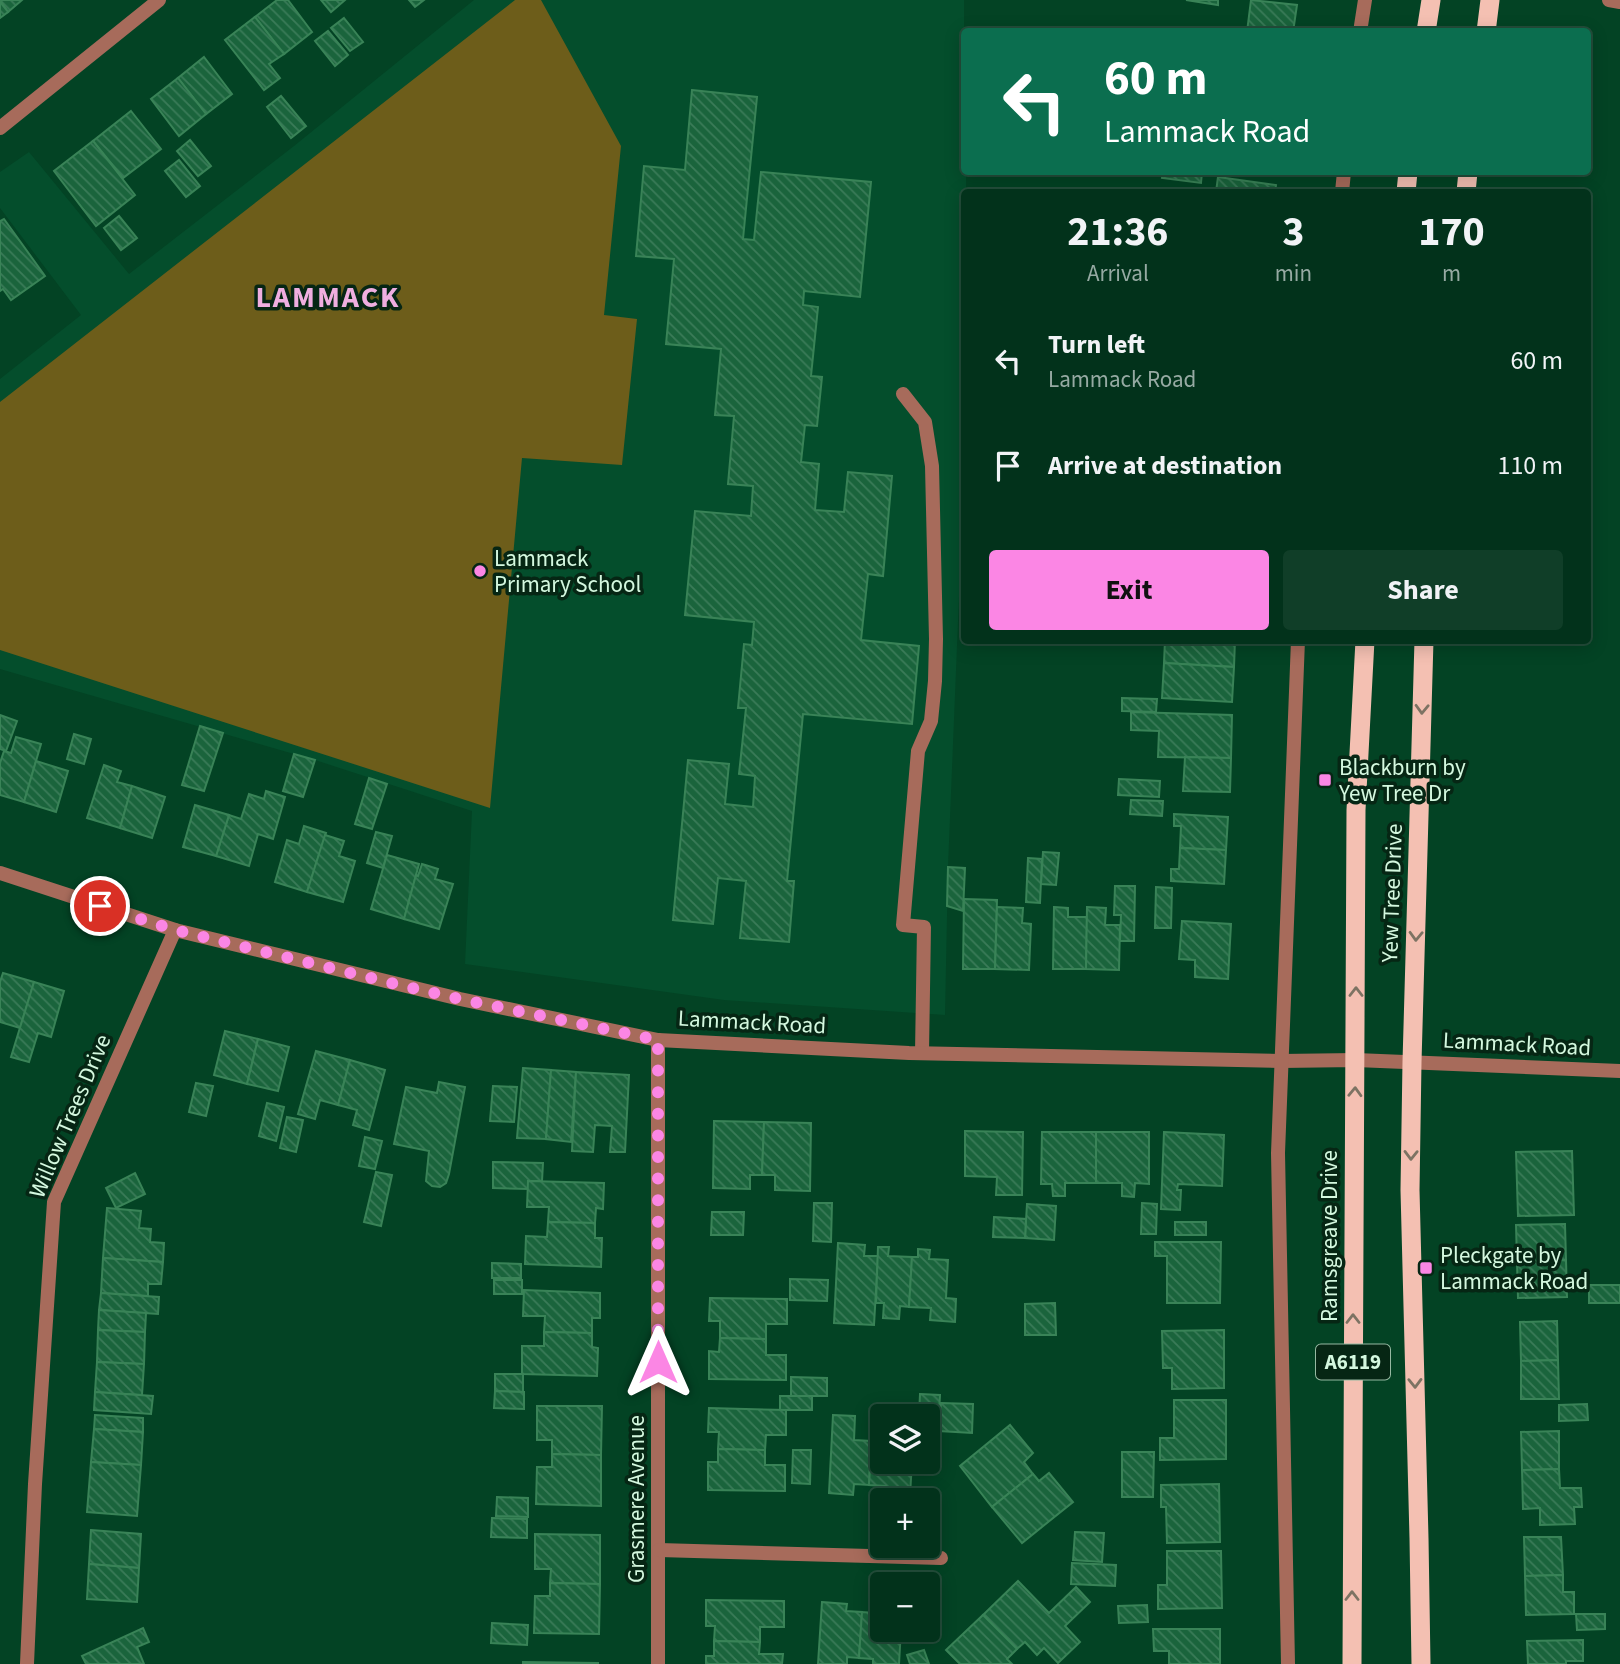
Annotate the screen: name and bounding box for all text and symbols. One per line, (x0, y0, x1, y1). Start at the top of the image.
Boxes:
text: 60 m (1104, 44, 1208, 114)
icon: left (989, 56, 1080, 147)
text: Lammack Road (1104, 109, 1310, 155)
text: 21:36 (1067, 202, 1169, 262)
text: 3 (1282, 202, 1304, 262)
text: 170 (1418, 202, 1485, 262)
text: Arrival (1087, 257, 1149, 290)
text: min (1275, 257, 1312, 290)
text: m (1442, 257, 1461, 290)
district label: LAMMACK (255, 276, 401, 319)
text: Turn left (1048, 326, 1145, 363)
icon: left (989, 342, 1027, 380)
text: 60 m (1510, 342, 1563, 379)
text: Lammack Road (1048, 363, 1196, 396)
icon: arrive (989, 447, 1027, 485)
text: Arrive at destination (1048, 447, 1282, 484)
text: 110 m (1497, 447, 1563, 484)
place label: Lammack Primary School (494, 542, 641, 601)
button: Exit (989, 550, 1269, 630)
button: Share (1283, 550, 1563, 630)
marker: Lammack Primary School (472, 563, 488, 579)
one-way arrow (1415, 703, 1430, 714)
place label: Blackburn by Yew Tree Dr (1338, 751, 1466, 810)
marker: Blackburn by Yew Tree Dr (1317, 772, 1333, 788)
street label: Yew Tree Drive (1373, 823, 1411, 964)
pin (70, 876, 130, 936)
icon: arrive (81, 887, 119, 925)
one-way arrow (1408, 931, 1423, 942)
one-way arrow (1348, 986, 1364, 997)
street label: Lammack Road (677, 1002, 827, 1042)
street label: Lammack Road (1442, 1024, 1592, 1064)
street label: Willow Trees Drive (21, 1029, 119, 1203)
one-way arrow (1347, 1086, 1362, 1097)
street label: Ramsgreave Drive (1313, 1150, 1346, 1322)
one-way arrow (1403, 1150, 1419, 1161)
place label: Pleckgate by Lammack Road (1440, 1239, 1588, 1298)
marker: Pleckgate by Lammack Road (1418, 1260, 1434, 1276)
one-way arrow (1345, 1314, 1361, 1324)
position arrow (621, 1325, 695, 1399)
road number: A6119 (1316, 1344, 1390, 1380)
one-way arrow (1408, 1377, 1423, 1388)
map controls (870, 1404, 940, 1642)
button: layers (870, 1404, 940, 1474)
street label: Grasmere Avenue (620, 1415, 653, 1583)
button: + (870, 1488, 940, 1558)
button: − (870, 1572, 940, 1642)
one-way arrow (1344, 1590, 1360, 1601)

